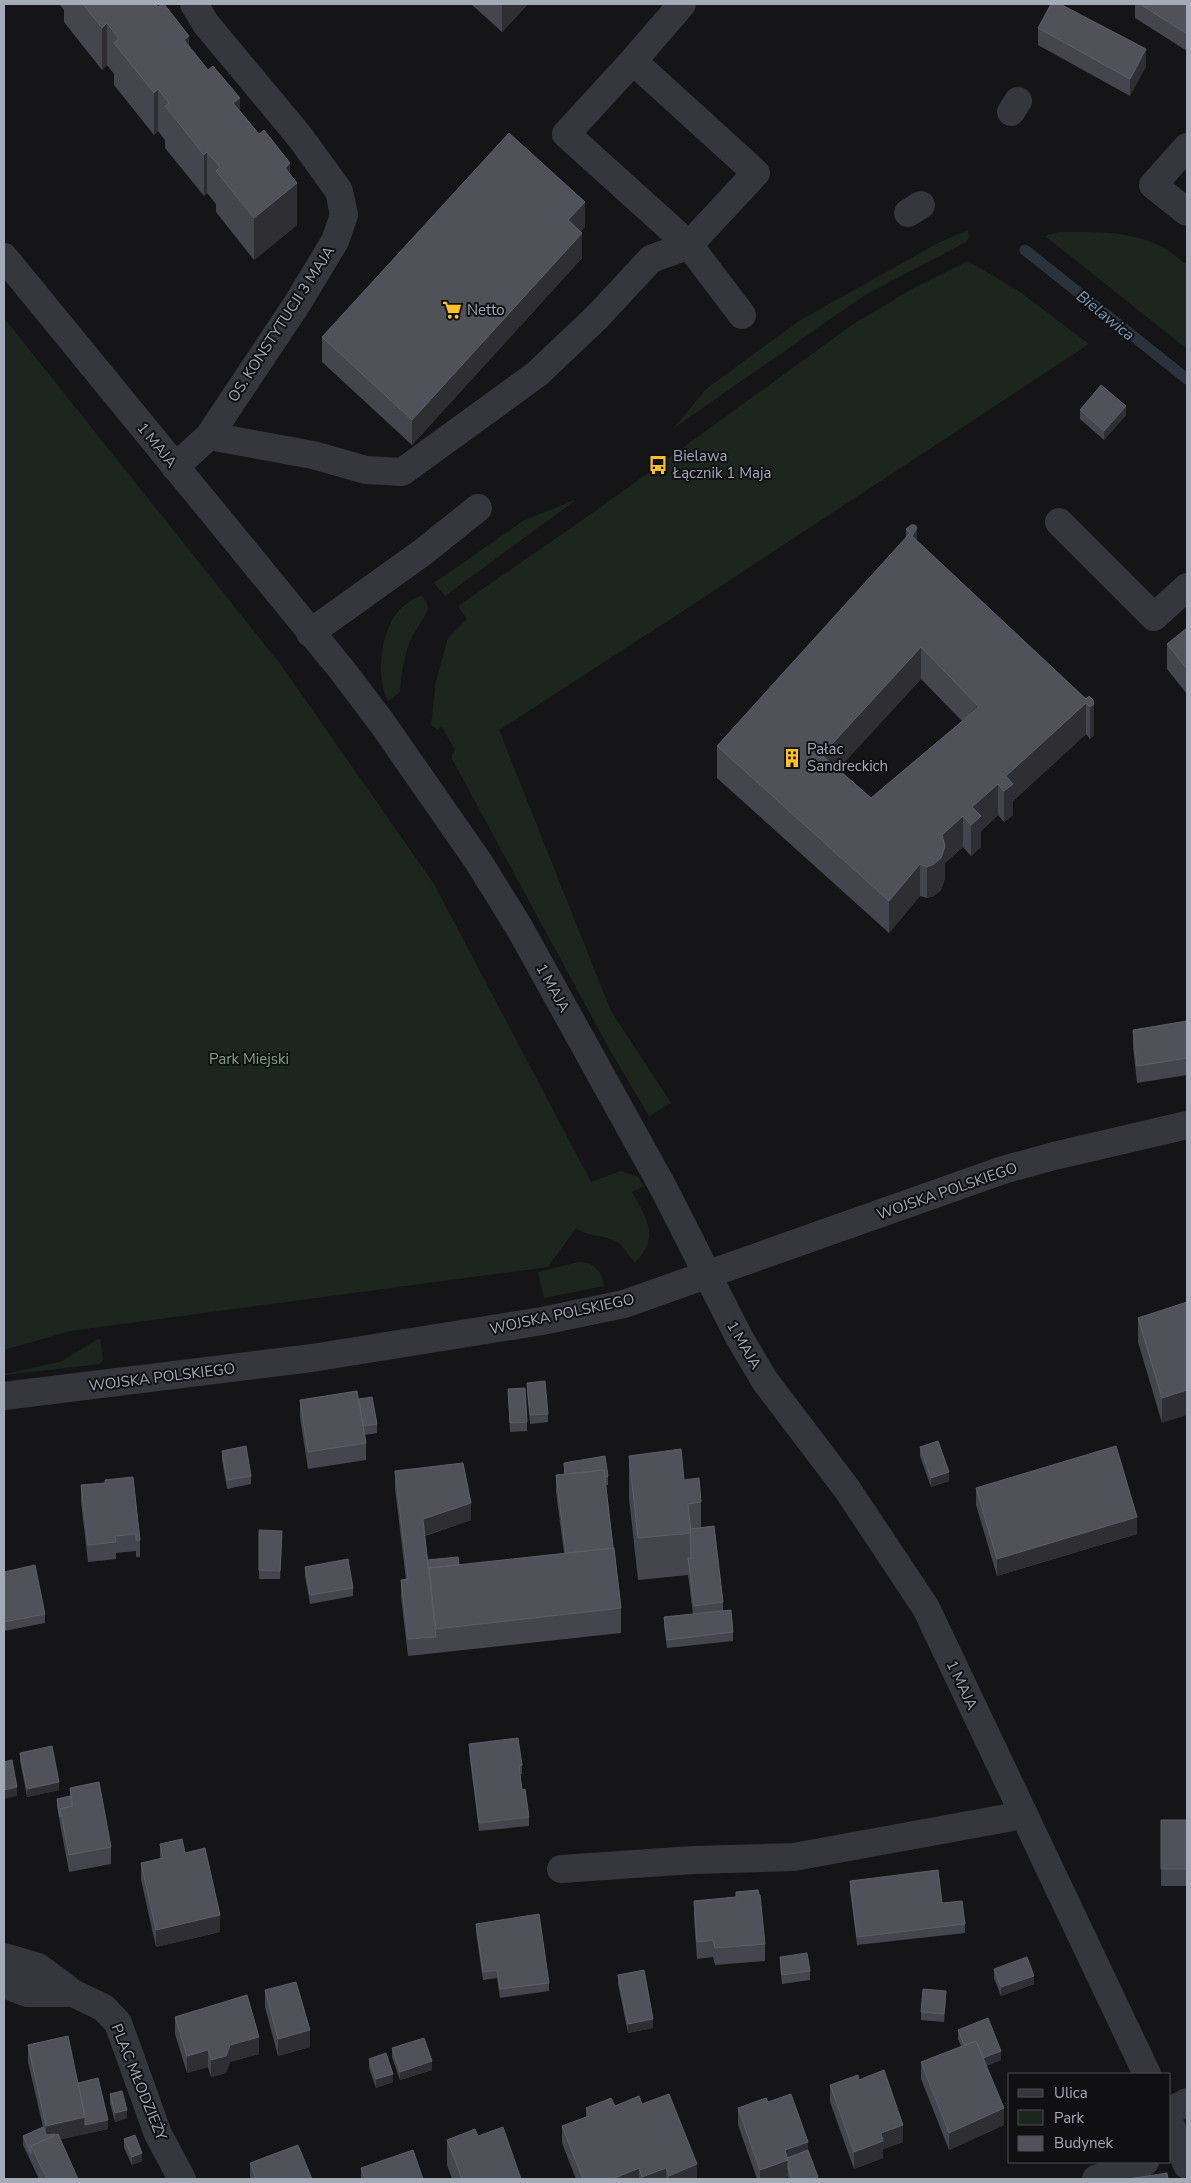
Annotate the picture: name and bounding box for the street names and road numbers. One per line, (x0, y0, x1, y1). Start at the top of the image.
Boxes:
street label: OS. KONSTYTUCJI 3 MAJA (223, 242, 339, 406)
street label: 1 MAJA (133, 418, 181, 472)
street label: 1 MAJA (531, 960, 575, 1016)
street label: WOJSKA POLSKIEGO (874, 1158, 1020, 1224)
street label: WOJSKA POLSKIEGO (488, 1289, 636, 1339)
street label: 1 MAJA (722, 1317, 766, 1373)
street label: WOJSKA POLSKIEGO (88, 1358, 236, 1396)
street label: 1 MAJA (942, 1657, 982, 1713)
street label: PLAC MŁODZIEŻY (106, 2021, 172, 2144)

